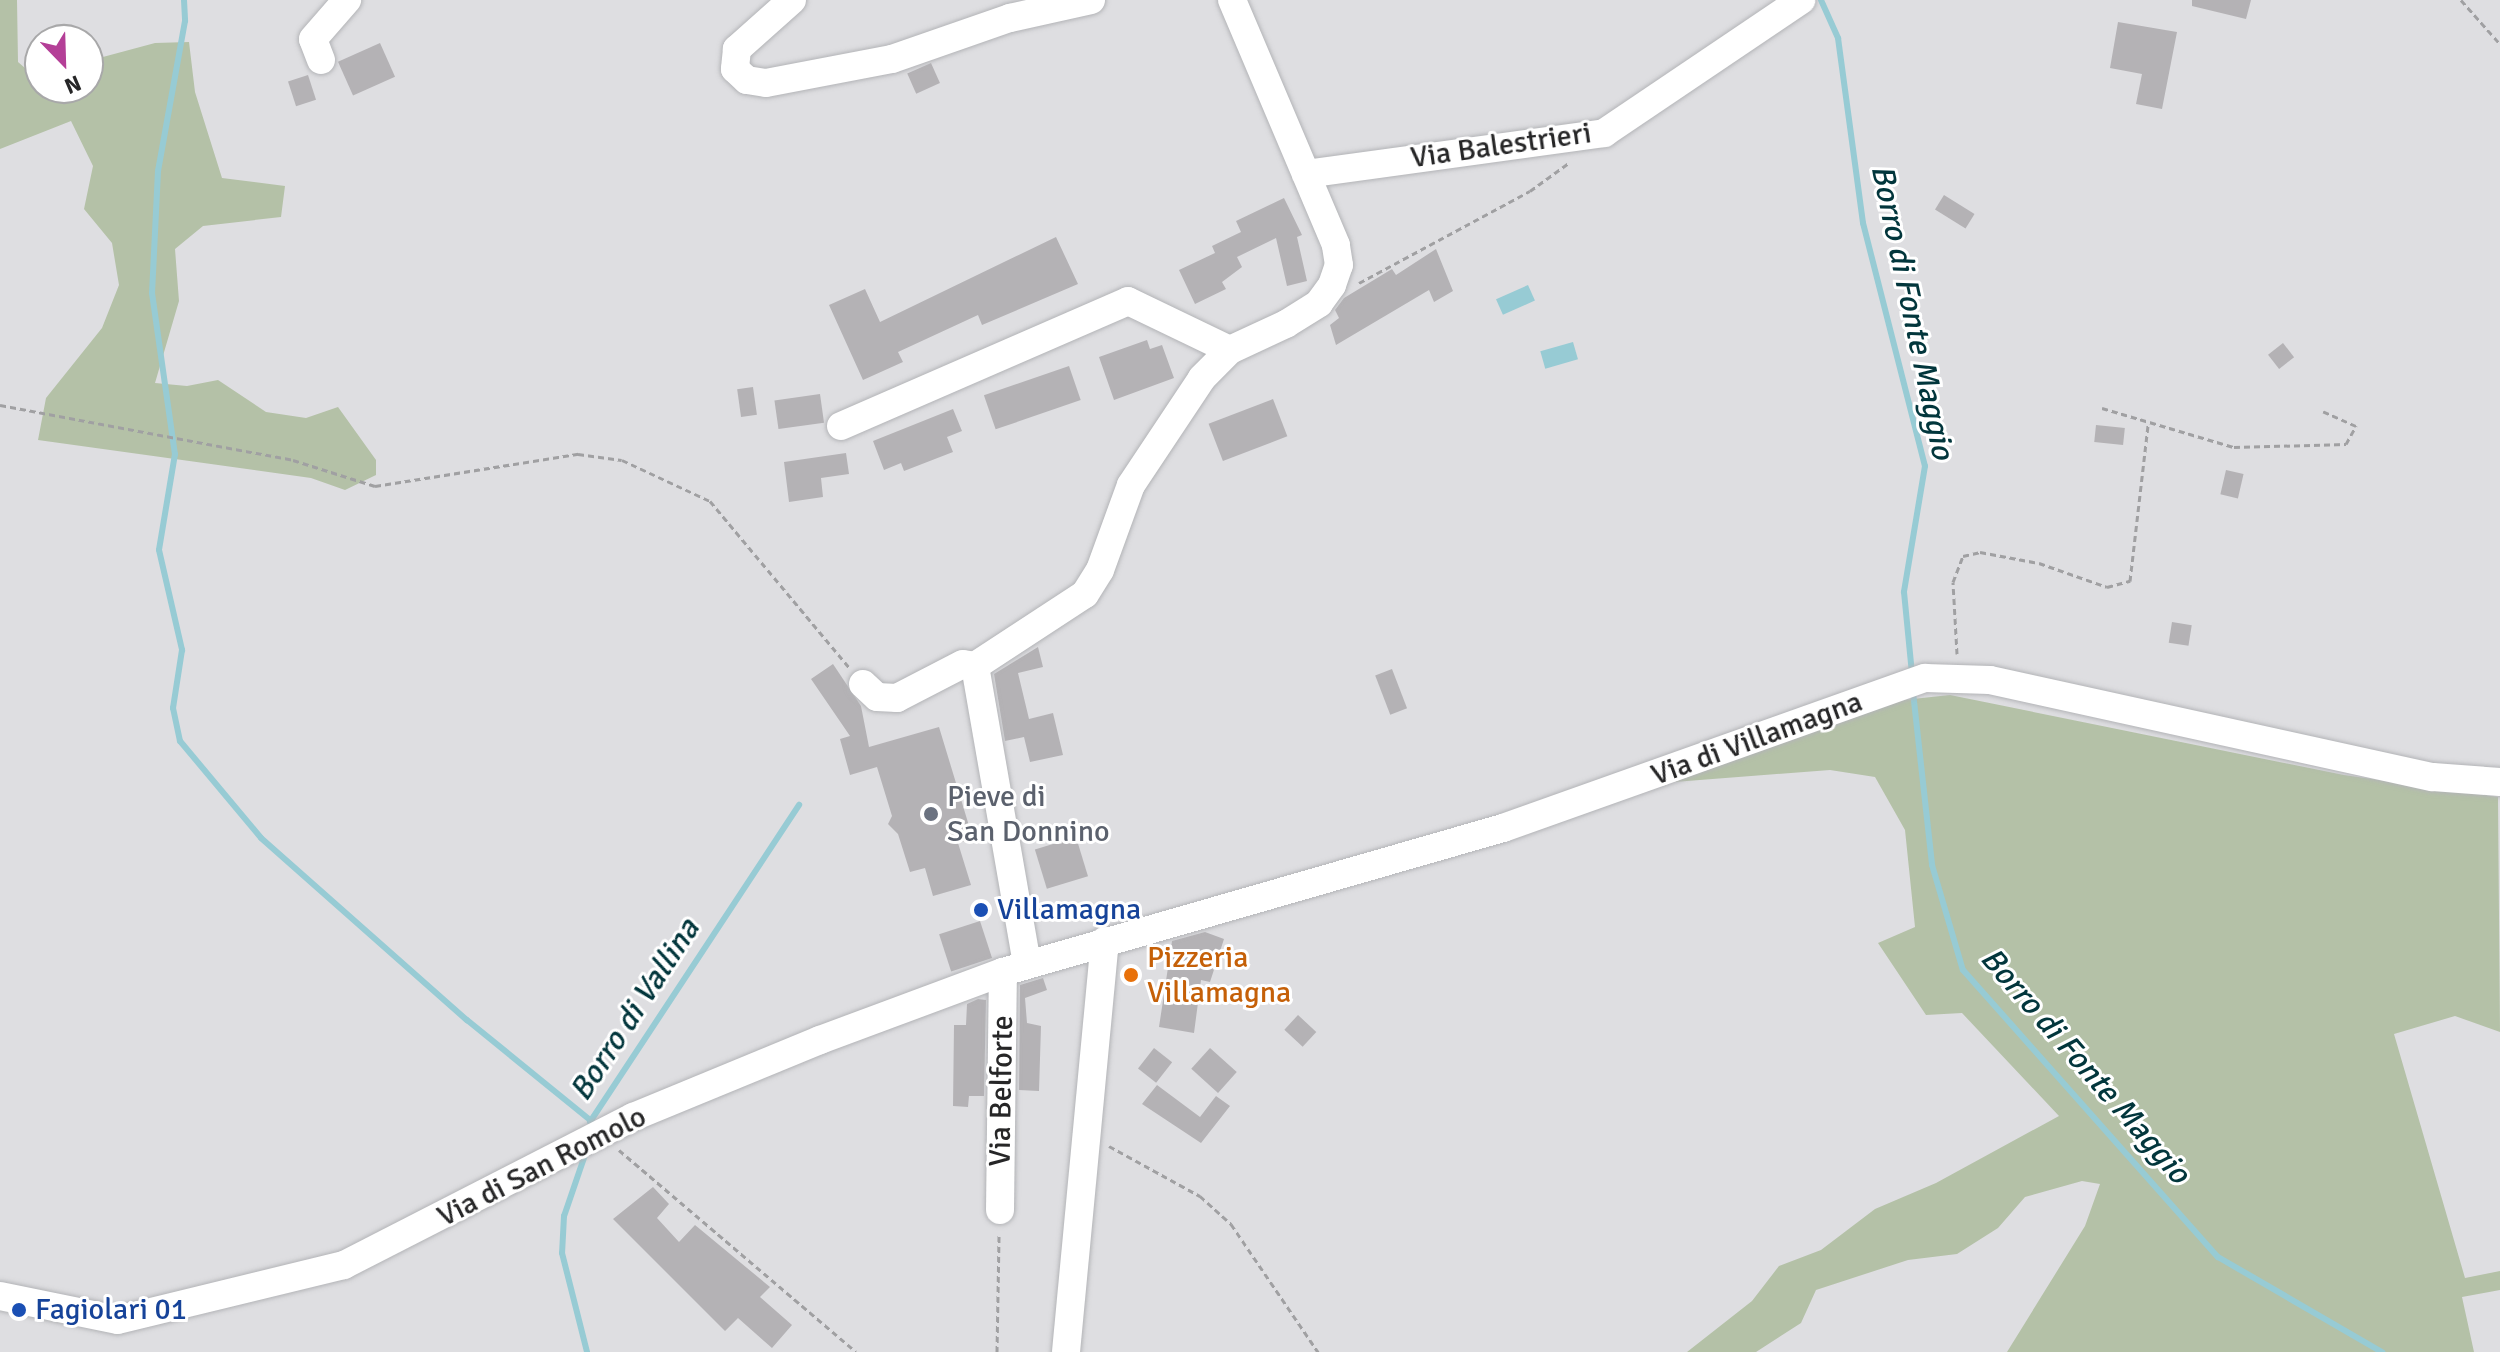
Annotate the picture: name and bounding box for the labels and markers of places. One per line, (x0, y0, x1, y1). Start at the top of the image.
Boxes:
place label: Pieve di San Donnino (947, 779, 1110, 850)
marker: Pieve di San Donnino (922, 805, 940, 823)
place label: Villamagna (997, 892, 1141, 928)
marker: Villamagna (972, 901, 990, 919)
place label: Pizzeria Villamagna (1147, 940, 1291, 1010)
marker: Pizzeria Villamagna (1122, 966, 1140, 984)
place label: Fagiolari 01 (35, 1292, 187, 1328)
marker: Fagiolari 01 (10, 1301, 28, 1319)

